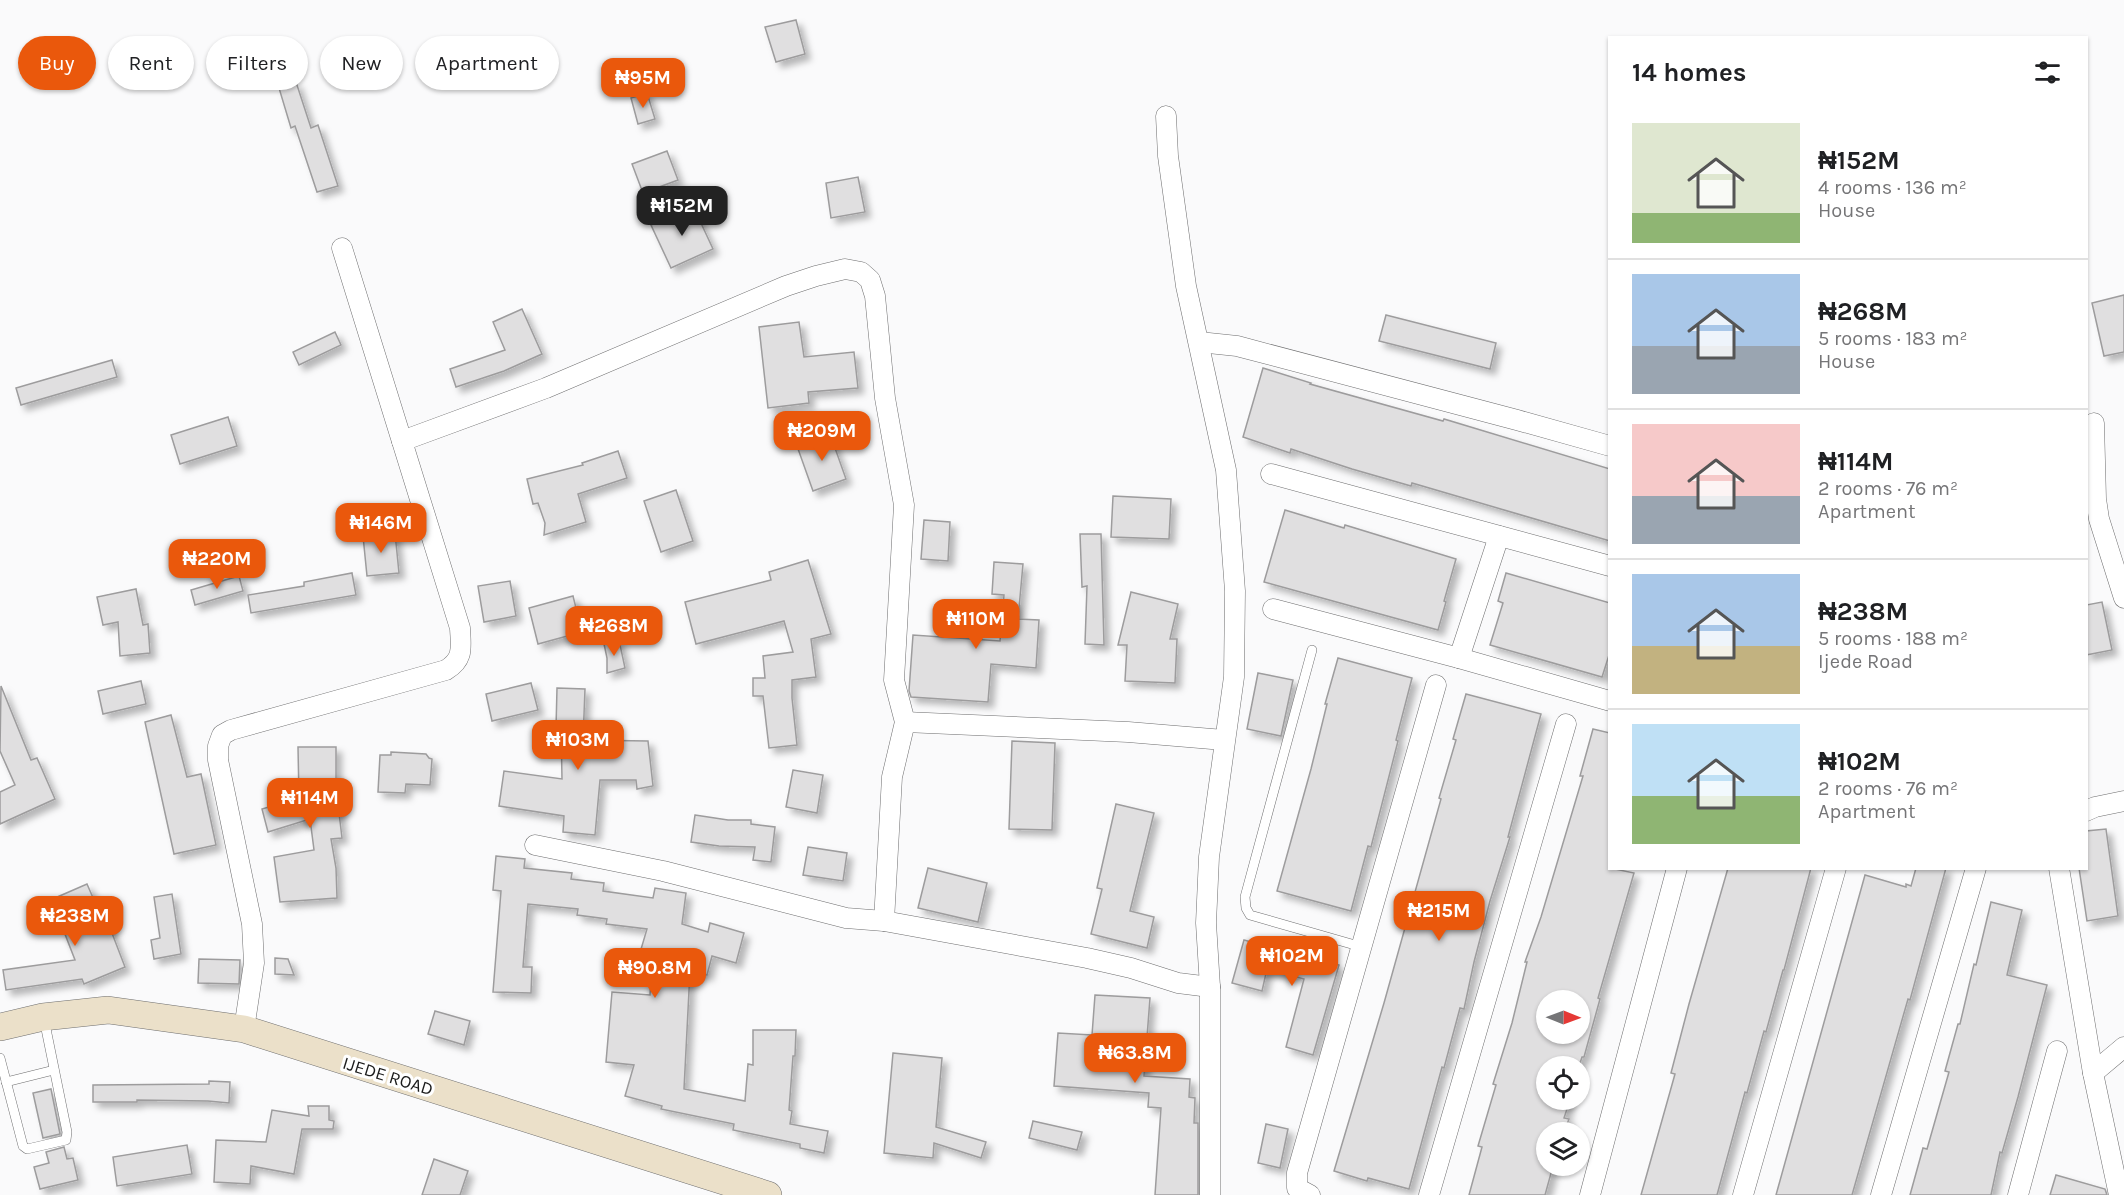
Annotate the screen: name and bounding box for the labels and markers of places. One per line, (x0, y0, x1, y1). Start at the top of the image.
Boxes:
pin: ₦95M (607, 58, 679, 109)
pin: ₦152M (640, 186, 724, 237)
pin: ₦209M (780, 411, 864, 462)
pin: ₦146M (339, 503, 423, 554)
pin: ₦220M (175, 539, 259, 590)
pin: ₦110M (934, 599, 1018, 650)
pin: ₦268M (572, 606, 656, 657)
pin: ₦103M (536, 720, 620, 771)
pin: ₦114M (268, 778, 352, 829)
pin: ₦215M (1397, 891, 1481, 942)
pin: ₦238M (33, 896, 117, 947)
pin: ₦102M (1250, 936, 1334, 987)
pin: ₦90.8M (606, 948, 704, 999)
pin: ₦63.8M (1086, 1033, 1184, 1084)

